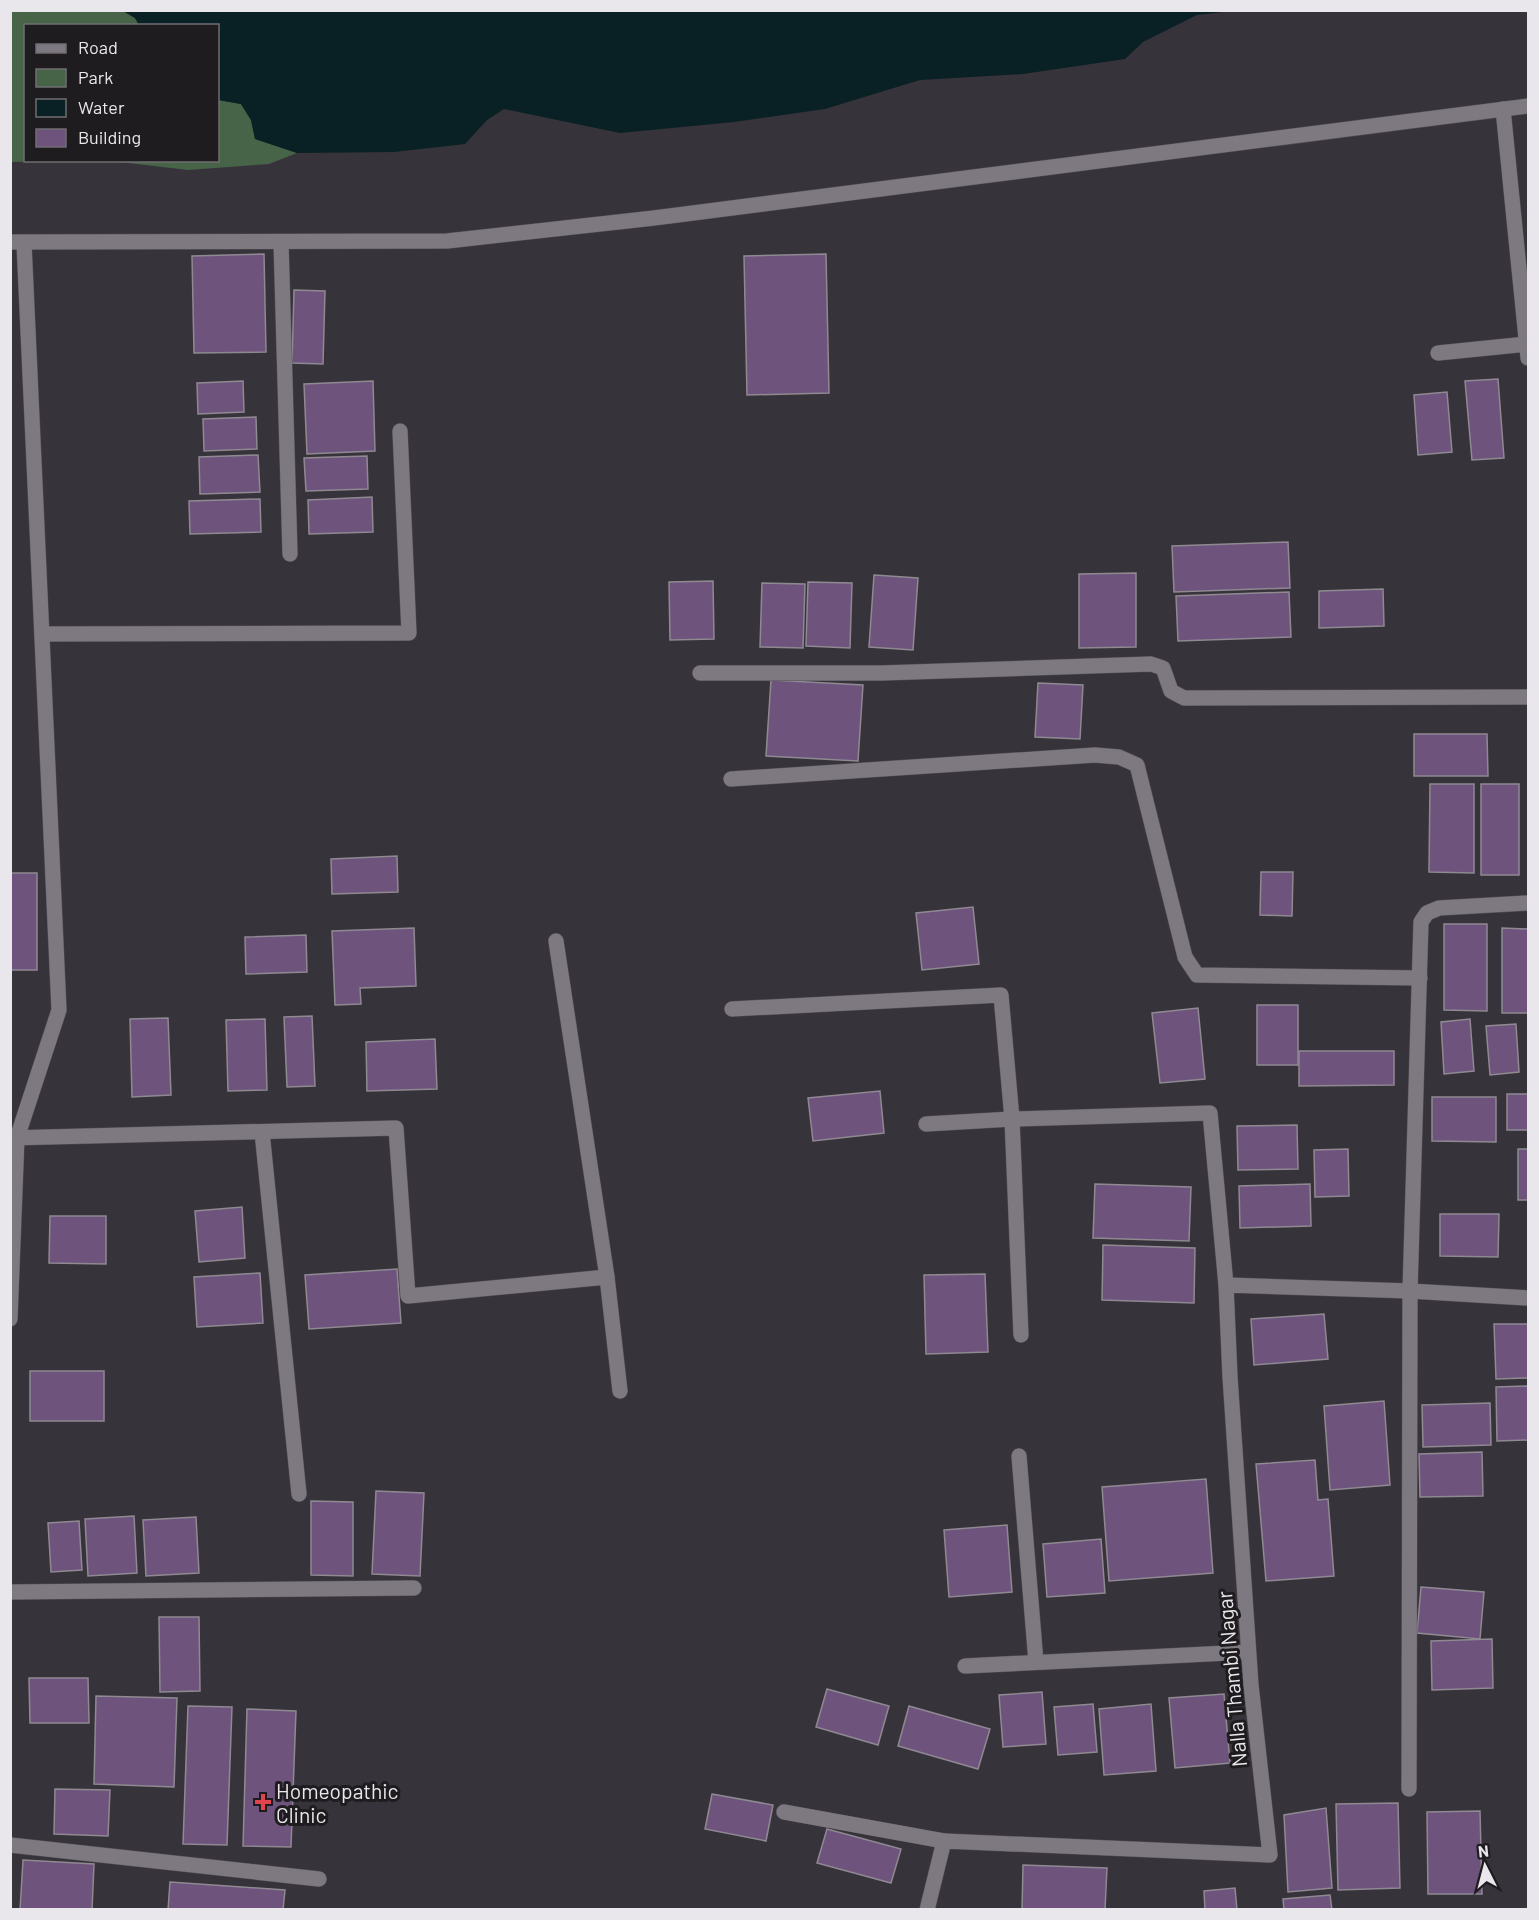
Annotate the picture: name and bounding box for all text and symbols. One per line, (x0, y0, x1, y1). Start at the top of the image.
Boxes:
legend (24, 24, 219, 162)
text: Road (78, 36, 118, 58)
text: Park (78, 66, 113, 88)
text: Water (78, 96, 125, 118)
text: Building (78, 126, 141, 148)
street label: Nalla Thambi Nagar (1211, 1590, 1251, 1768)
place label: Homeopathic Clinic (276, 1778, 399, 1827)
marker: Homeopathic Clinic (254, 1793, 272, 1811)
north arrow (1455, 1836, 1515, 1896)
text: N (1477, 1841, 1490, 1861)

